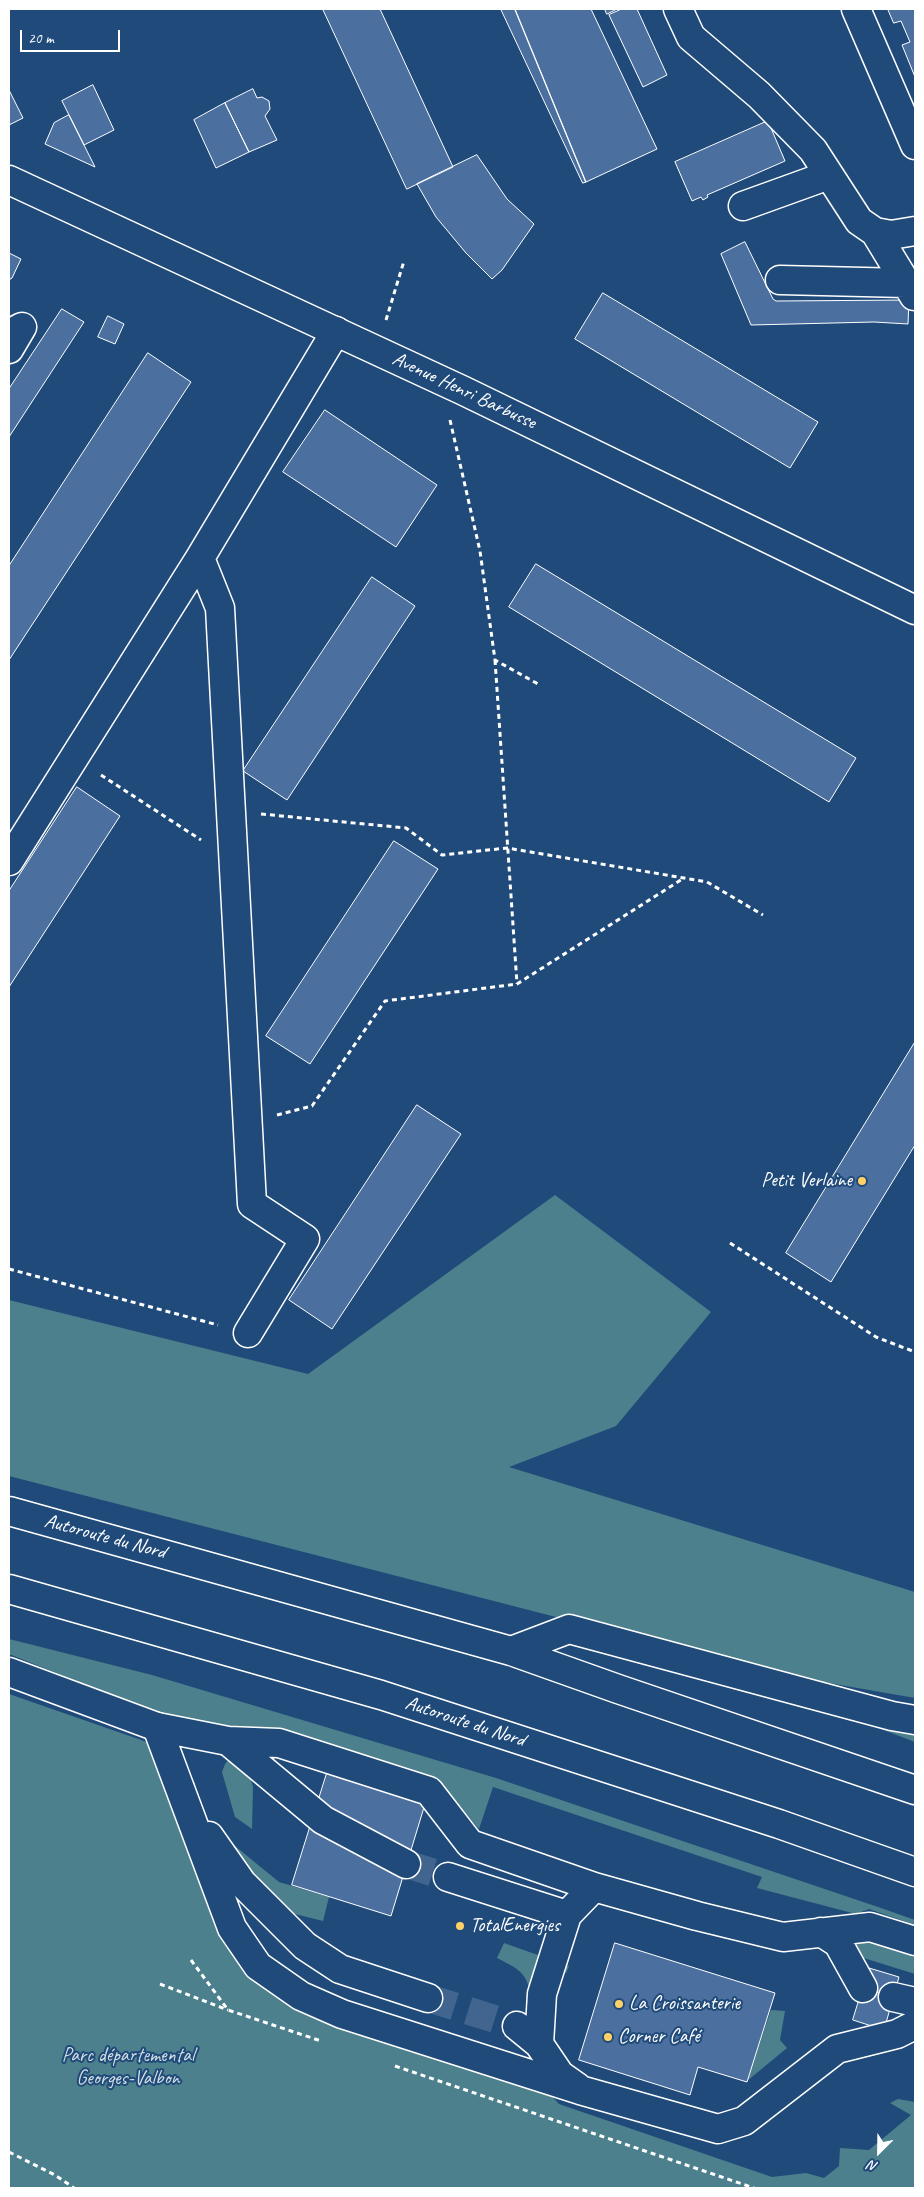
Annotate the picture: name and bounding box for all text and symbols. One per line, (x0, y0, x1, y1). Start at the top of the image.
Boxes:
scale bar (22, 20, 122, 52)
text: 20 m (28, 29, 54, 48)
street label: Avenue Henri Barbusse (388, 347, 540, 435)
place label: Petit Verlaine (761, 1169, 852, 1193)
marker: Petit Verlaine (856, 1175, 868, 1187)
street label: Autoroute du Nord (42, 1509, 168, 1565)
street label: Autoroute du Nord (402, 1691, 528, 1753)
place label: TotalEnergies (470, 1914, 560, 1938)
marker: TotalEnergies (454, 1920, 466, 1932)
place label: La Croissanterie (629, 1992, 740, 2016)
marker: La Croissanterie (613, 1998, 625, 2010)
place label: Corner Café (618, 2025, 700, 2049)
marker: Corner Café (602, 2031, 614, 2043)
park label: Parc départemental Georges-Valbon (62, 2044, 194, 2091)
north arrow (854, 2127, 904, 2177)
text: N (866, 2157, 880, 2176)

